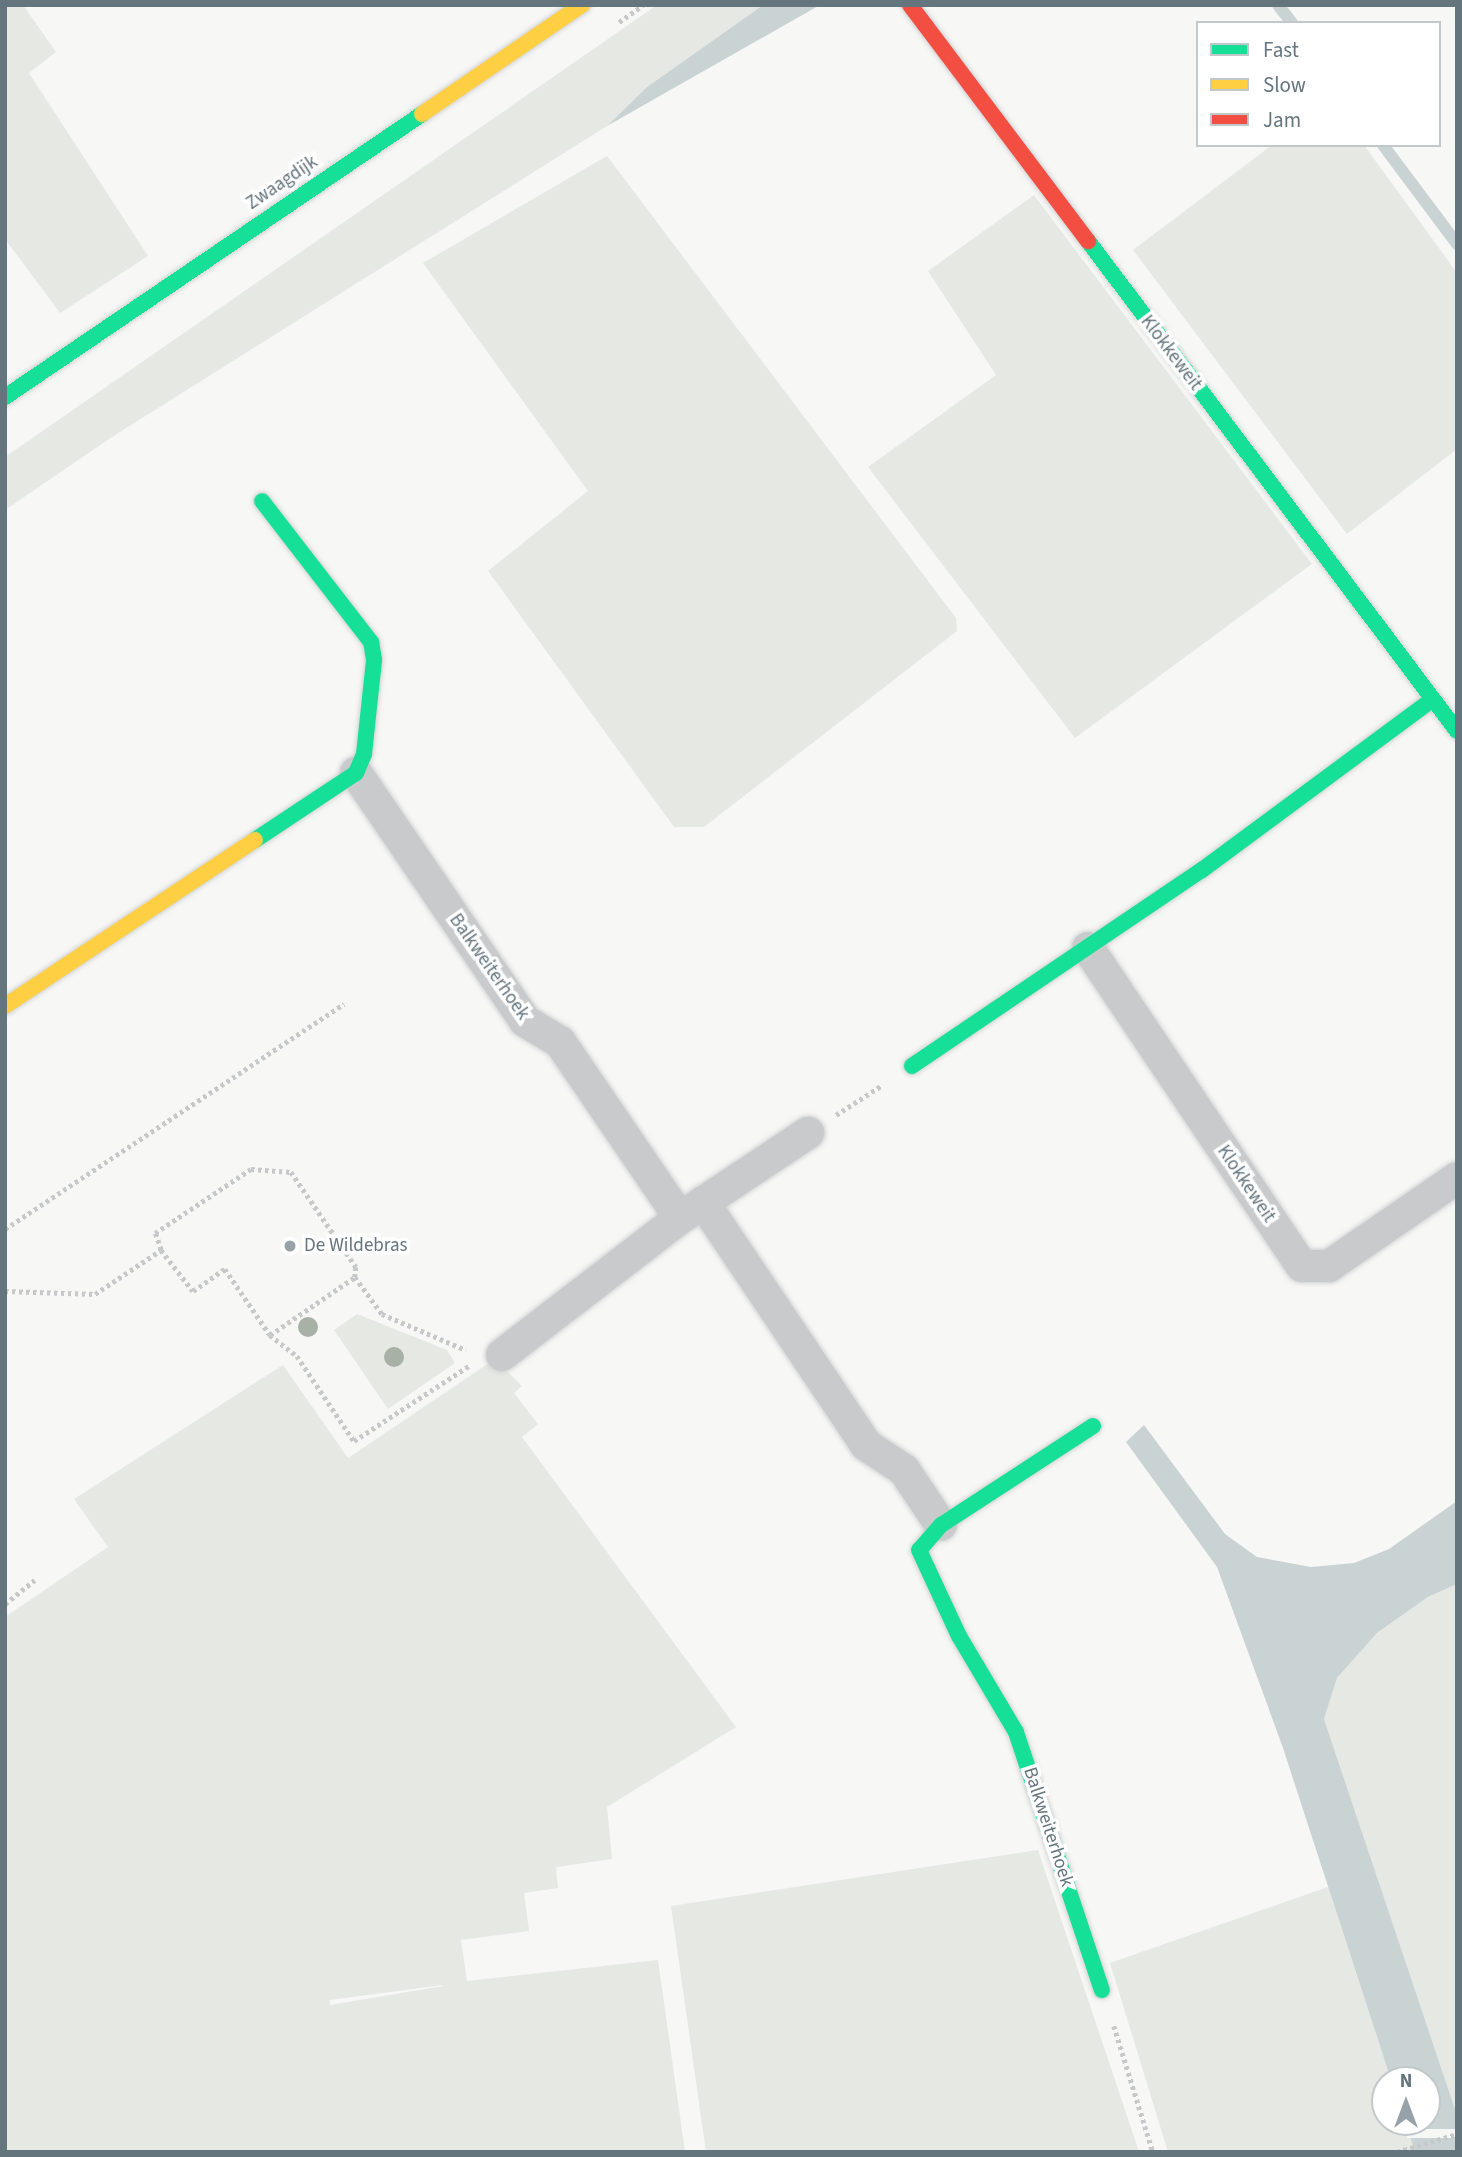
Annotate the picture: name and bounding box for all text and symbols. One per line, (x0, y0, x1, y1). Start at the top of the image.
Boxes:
legend (1196, 21, 1441, 147)
text: Fast (1263, 35, 1299, 65)
text: Slow (1263, 70, 1306, 100)
text: Jam (1263, 105, 1301, 135)
street label: Zwaagdijk (242, 151, 322, 215)
street label: Klokkeweit (1135, 311, 1207, 395)
street label: Balkweiterhoek (444, 910, 534, 1024)
street label: Klokkeweit (1212, 1141, 1280, 1227)
place label: De Wildebras (304, 1235, 408, 1257)
marker: De Wildebras (282, 1238, 298, 1254)
street label: Balkweiterhoek (1018, 1764, 1078, 1890)
north arrow (1371, 2066, 1441, 2136)
text: N (1400, 2068, 1412, 2095)

